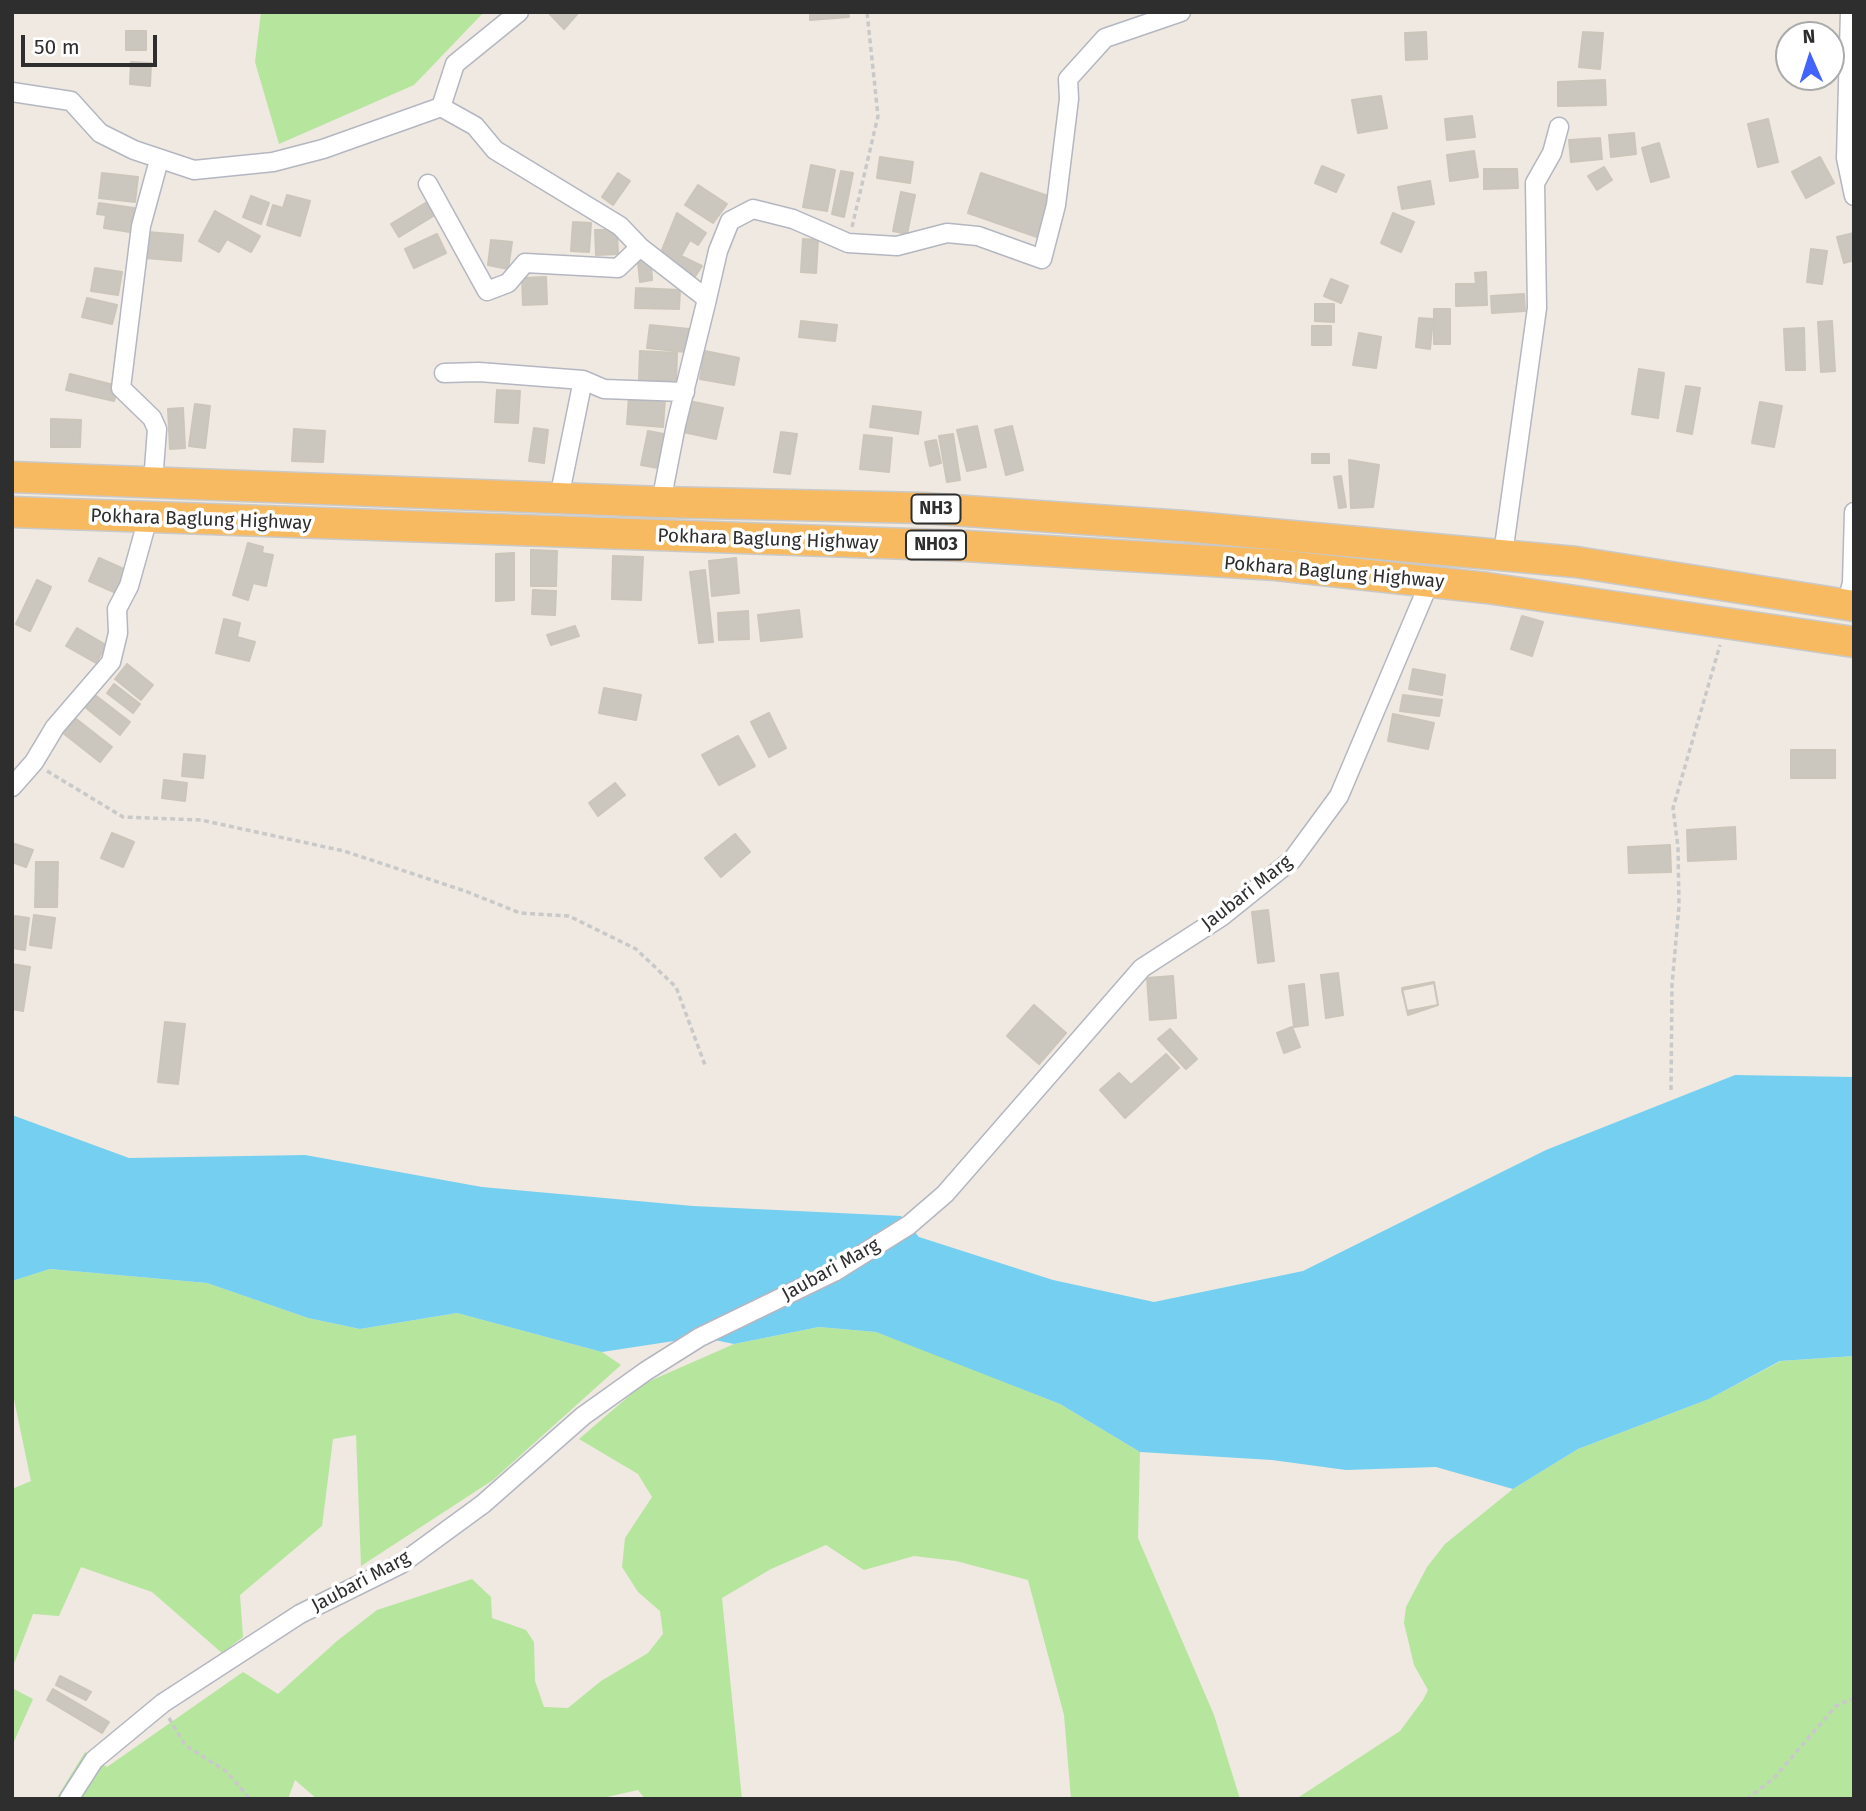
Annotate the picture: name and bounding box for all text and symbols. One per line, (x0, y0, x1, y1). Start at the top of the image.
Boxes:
scale bar (24, 21, 161, 65)
north arrow (1775, 21, 1845, 91)
text: N (1802, 25, 1816, 48)
text: 50 m (34, 34, 80, 60)
road number: NH3 (912, 494, 960, 524)
street label: Pokhara Baglung Highway (90, 505, 312, 535)
street label: Pokhara Baglung Highway (657, 525, 879, 555)
road number: NH03 (906, 530, 966, 560)
street label: Pokhara Baglung Highway (1223, 552, 1445, 594)
street label: Jaubari Marg (1197, 851, 1297, 935)
street label: Jaubari Marg (778, 1234, 884, 1306)
street label: Jaubari Marg (308, 1546, 414, 1618)

